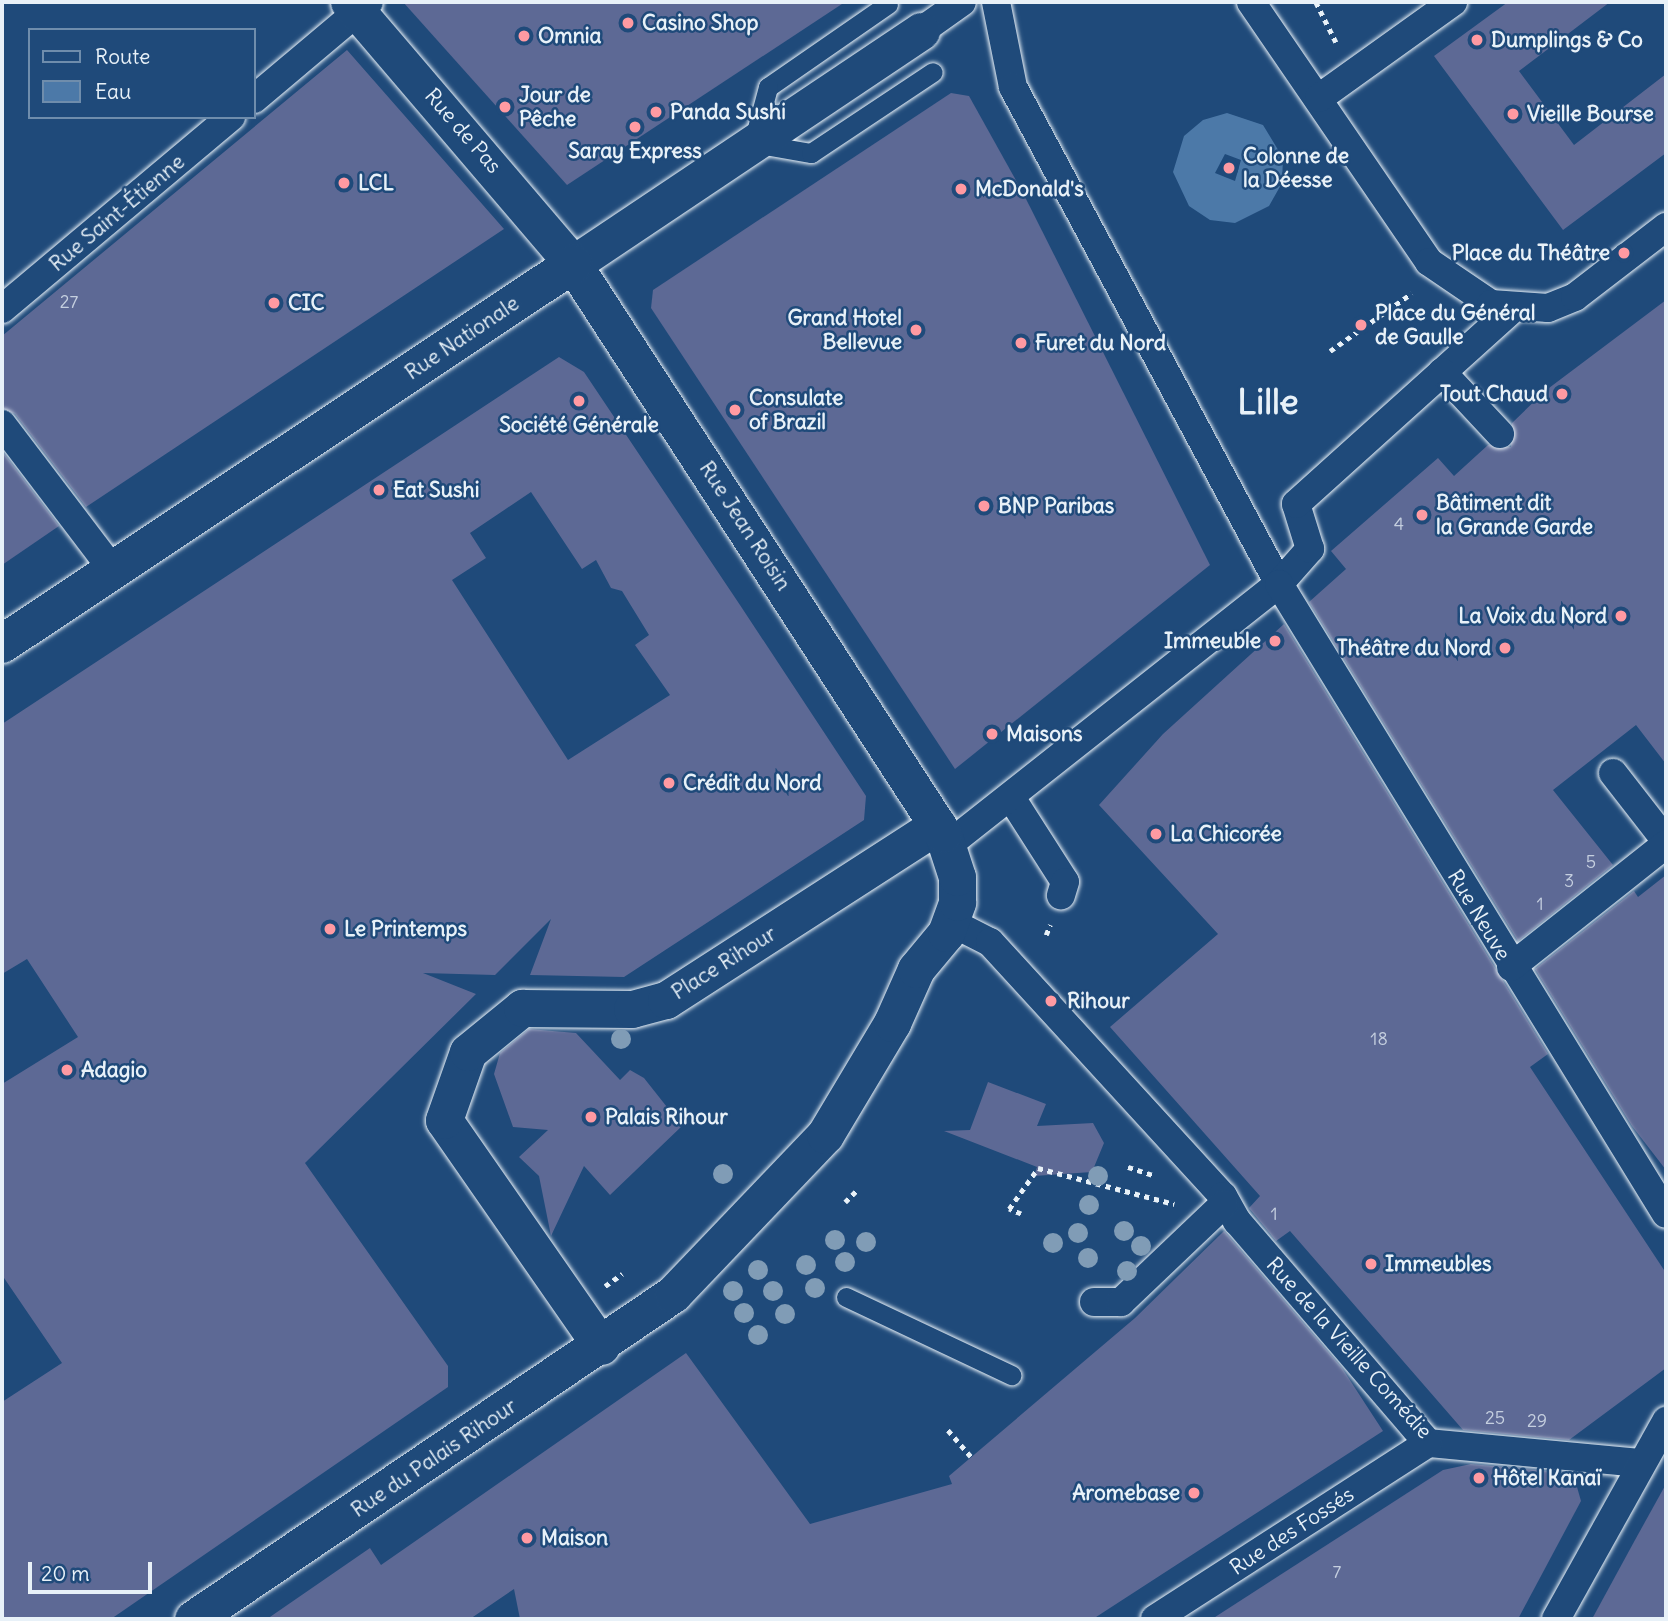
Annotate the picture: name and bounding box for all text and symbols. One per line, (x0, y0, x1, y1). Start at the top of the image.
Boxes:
place label: Casino Shop (642, 10, 758, 36)
marker: Casino Shop (620, 15, 636, 31)
place label: Omnia (538, 23, 602, 49)
place label: Dumplings & Co (1491, 27, 1643, 53)
legend (28, 28, 256, 119)
marker: Omnia (516, 28, 532, 44)
marker: Dumplings & Co (1469, 32, 1485, 48)
text: Route (95, 43, 150, 70)
text: Eau (95, 78, 131, 105)
place label: Jour de Pêche (519, 82, 591, 132)
street label: Rue de Pas (419, 84, 507, 178)
marker: Jour de Pêche (497, 99, 513, 115)
place label: Panda Sushi (670, 99, 786, 125)
place label: Vieille Bourse (1527, 101, 1654, 127)
marker: Panda Sushi (648, 104, 664, 120)
marker: Vieille Bourse (1505, 106, 1521, 122)
marker: Saray Express (627, 119, 643, 135)
place label: Saray Express (568, 138, 702, 164)
place label: Colonne de la Déesse (1243, 143, 1349, 193)
street label: Rue Saint-Étienne (44, 149, 190, 277)
marker: Colonne de la Déesse (1221, 160, 1237, 176)
place label: LCL (358, 170, 394, 196)
marker: LCL (336, 175, 352, 191)
place label: McDonald's (975, 176, 1084, 202)
marker: McDonald's (953, 181, 969, 197)
place label: Place du Théâtre (1452, 240, 1610, 266)
marker: Place du Théâtre (1616, 245, 1632, 261)
place label: CIC (288, 290, 324, 316)
house number: 27 (60, 291, 78, 313)
street label: Rue Nationale (400, 291, 524, 385)
marker: CIC (266, 295, 282, 311)
place label: Place du Général de Gaulle (1375, 300, 1535, 350)
place label: Grand Hotel Bellevue (787, 305, 902, 355)
marker: Place du Général de Gaulle (1353, 317, 1369, 333)
marker: Grand Hotel Bellevue (908, 322, 924, 338)
place label: Furet du Nord (1035, 330, 1166, 356)
marker: Furet du Nord (1013, 335, 1029, 351)
district label: Lille (1237, 380, 1299, 422)
place label: Tout Chaud (1440, 381, 1548, 407)
place label: Consulate of Brazil (749, 385, 843, 435)
marker: Tout Chaud (1554, 386, 1570, 402)
marker: Société Générale (571, 393, 587, 409)
marker: Consulate of Brazil (727, 402, 743, 418)
place label: Société Générale (499, 412, 659, 438)
street label: Rue Jean Roisin (694, 457, 796, 595)
place label: Eat Sushi (393, 477, 479, 503)
marker: Eat Sushi (371, 482, 387, 498)
place label: Bâtiment dit la Grande Garde (1436, 490, 1593, 540)
place label: BNP Paribas (998, 493, 1114, 519)
marker: BNP Paribas (976, 498, 992, 514)
marker: Bâtiment dit la Grande Garde (1414, 507, 1430, 523)
house number: 4 (1394, 513, 1404, 535)
place label: La Voix du Nord (1458, 603, 1607, 629)
marker: La Voix du Nord (1613, 608, 1629, 624)
place label: Immeuble (1164, 628, 1261, 654)
marker: Immeuble (1267, 633, 1283, 649)
place label: Théâtre du Nord (1337, 635, 1491, 661)
marker: Théâtre du Nord (1497, 640, 1513, 656)
place label: Maisons (1006, 721, 1083, 747)
marker: Maisons (984, 726, 1000, 742)
place label: Crédit du Nord (683, 770, 821, 796)
marker: Crédit du Nord (661, 775, 677, 791)
place label: La Chicorée (1170, 821, 1282, 847)
marker: La Chicorée (1148, 826, 1164, 842)
house number: 5 (1586, 851, 1596, 873)
street label: Rue Neuve (1442, 865, 1516, 965)
house number: 3 (1564, 870, 1574, 892)
house number: 1 (1536, 893, 1544, 915)
place label: Le Printemps (344, 916, 467, 942)
marker: Le Printemps (322, 921, 338, 937)
street label: Place Rihour (667, 921, 781, 1005)
place label: Rihour (1067, 988, 1130, 1014)
marker: Rihour (1041, 991, 1061, 1011)
house number: 18 (1370, 1028, 1388, 1050)
place label: Adagio (81, 1057, 147, 1083)
marker: Adagio (59, 1062, 75, 1078)
place label: Palais Rihour (605, 1104, 728, 1130)
marker: Palais Rihour (583, 1109, 599, 1125)
house number: 1 (1270, 1203, 1278, 1225)
place label: Immeubles (1385, 1251, 1492, 1277)
street label: Rue de la Vieille Comédie (1261, 1252, 1437, 1444)
marker: Immeubles (1363, 1256, 1379, 1272)
street label: Rue du Palais Rihour (346, 1393, 522, 1523)
house number: 25 (1485, 1407, 1505, 1429)
house number: 29 (1527, 1410, 1547, 1432)
place label: Hôtel Kanaï (1493, 1465, 1601, 1491)
marker: Hôtel Kanaï (1471, 1470, 1487, 1486)
place label: Aromebase (1072, 1480, 1180, 1506)
street label: Rue des Fossés (1225, 1482, 1359, 1580)
marker: Aromebase (1186, 1485, 1202, 1501)
place label: Maison (541, 1525, 608, 1551)
marker: Maison (519, 1530, 535, 1546)
scale bar (32, 1548, 156, 1592)
text: 20 m (41, 1560, 90, 1587)
house number: 7 (1333, 1561, 1341, 1583)

